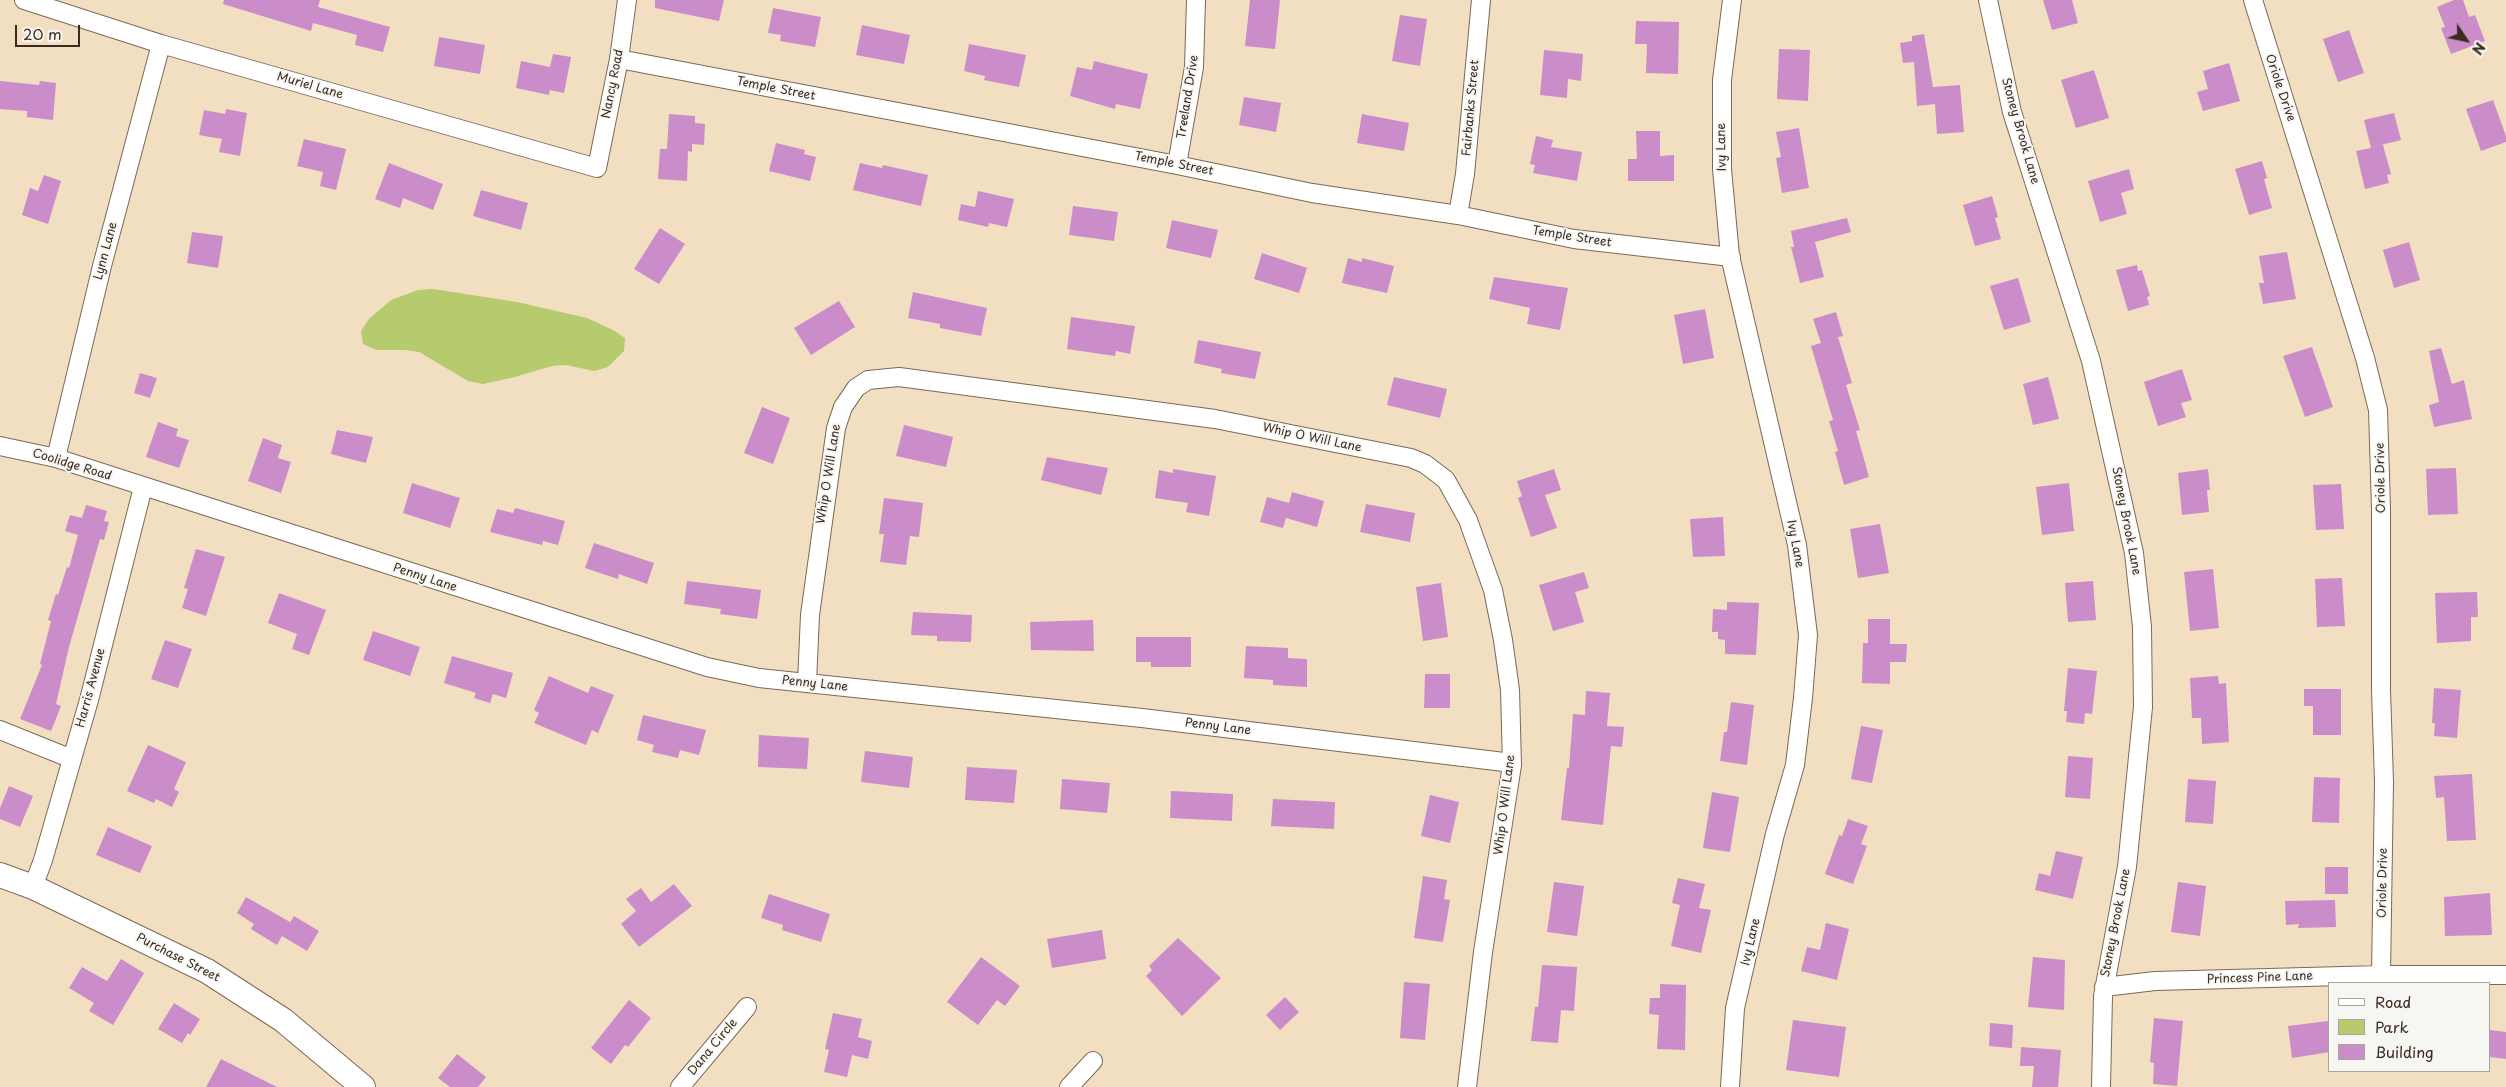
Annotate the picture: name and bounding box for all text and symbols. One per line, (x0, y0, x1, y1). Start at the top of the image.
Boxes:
scale bar (18, 15, 82, 47)
north arrow (2441, 15, 2491, 65)
text: 20 m (23, 22, 62, 45)
text: N (2467, 38, 2491, 59)
street label: Nancy Road (599, 48, 627, 120)
street label: Oriole Drive (2262, 52, 2298, 124)
street label: Treeland Drive (1174, 54, 1202, 140)
street label: Fairbanks Street (1460, 59, 1482, 157)
street label: Muriel Lane (275, 70, 345, 102)
street label: Temple Street (735, 74, 817, 104)
street label: Stoney Brook Lane (1998, 76, 2042, 186)
street label: Ivy Lane (1714, 123, 1730, 171)
street label: Temple Street (1133, 149, 1215, 179)
street label: Lynn Lane (91, 221, 121, 281)
street label: Temple Street (1531, 224, 1613, 250)
street label: Whip O Will Lane (1261, 420, 1363, 456)
street label: Whip O Will Lane (814, 423, 844, 525)
street label: Oriole Drive (2373, 443, 2389, 513)
street label: Coolidge Road (31, 446, 113, 484)
street label: Stoney Brook Lane (2108, 465, 2144, 577)
street label: Ivy Lane (1783, 519, 1807, 569)
street label: Penny Lane (391, 561, 459, 595)
street label: Harris Avenue (73, 647, 109, 729)
street label: Penny Lane (781, 673, 849, 695)
street label: Penny Lane (1184, 716, 1252, 738)
street label: Whip O Will Lane (1492, 754, 1518, 856)
street label: Oriole Drive (2375, 848, 2391, 918)
street label: Stoney Brook Lane (2098, 867, 2134, 979)
street label: Ivy Lane (1739, 917, 1763, 967)
street label: Purchase Street (134, 931, 222, 985)
street label: Princess Pine Lane (2207, 969, 2313, 987)
legend (2328, 982, 2491, 1072)
text: Road (2375, 990, 2411, 1013)
text: Park (2375, 1015, 2409, 1038)
street label: Dana Circle (685, 1016, 741, 1078)
text: Building (2375, 1040, 2434, 1063)

